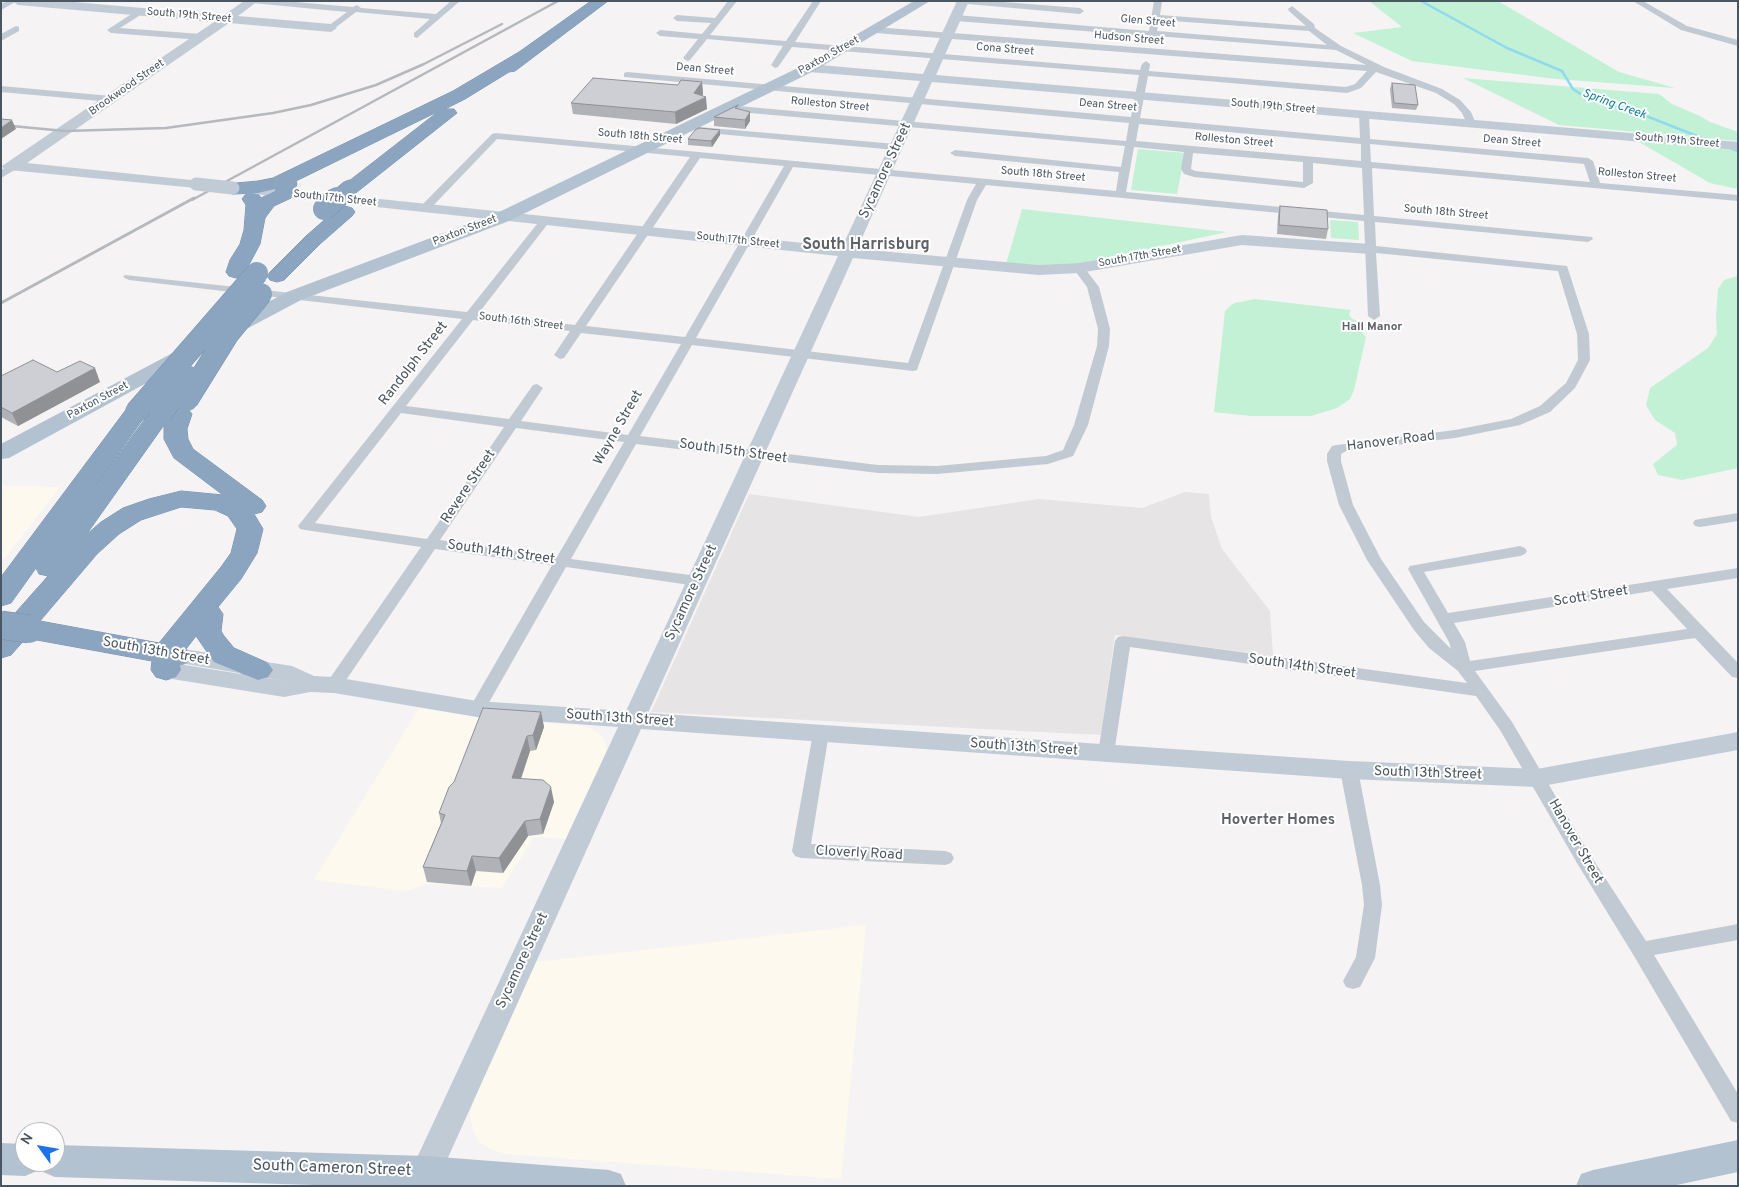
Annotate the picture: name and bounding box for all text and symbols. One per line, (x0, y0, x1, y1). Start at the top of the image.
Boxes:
street label: South 19th Street (146, 6, 232, 26)
street label: Glen Street (1120, 13, 1176, 31)
street label: Hudson Street (1093, 29, 1165, 49)
street label: Paxton Street (796, 34, 862, 78)
street label: Cona Street (975, 41, 1035, 59)
street label: Brookwood Street (87, 57, 167, 119)
street label: Dean Street (675, 61, 735, 79)
water label: Spring Creek (1580, 87, 1648, 123)
street label: Rolleston Street (790, 95, 870, 115)
street label: Dean Street (1078, 97, 1138, 115)
street label: South 19th Street (1230, 97, 1316, 117)
street label: Sycamore Street (856, 120, 916, 222)
street label: South 18th Street (597, 127, 683, 147)
street label: Rolleston Street (1194, 131, 1274, 151)
street label: South 19th Street (1634, 131, 1720, 151)
street label: Dean Street (1482, 133, 1542, 151)
street label: South 18th Street (1000, 165, 1086, 185)
street label: Rolleston Street (1597, 166, 1677, 186)
street label: South 17th Street (293, 188, 377, 210)
street label: South 18th Street (1403, 203, 1489, 223)
street label: Paxton Street (431, 213, 499, 249)
street label: South 17th Street (696, 230, 780, 252)
district label: South Harrisburg (802, 236, 930, 256)
street label: South 17th Street (1098, 243, 1182, 271)
street label: South 16th Street (478, 310, 564, 334)
street label: Randolph Street (376, 319, 452, 409)
district label: Hall Manor (1342, 321, 1402, 335)
street label: Paxton Street (65, 379, 131, 423)
street label: Wayne Street (591, 388, 647, 468)
street label: Hanover Road (1346, 428, 1436, 456)
street label: South 15th Street (678, 436, 788, 468)
street label: Revere Street (438, 447, 500, 527)
street label: South 14th Street (446, 537, 556, 569)
street label: Sycamore Street (662, 542, 722, 644)
street label: Scott Street (1553, 583, 1629, 611)
street label: South 13th Street (101, 634, 211, 670)
street label: South 14th Street (1247, 651, 1357, 683)
street label: South 13th Street (565, 707, 675, 731)
street label: South 13th Street (969, 736, 1079, 760)
street label: South 13th Street (1374, 764, 1482, 784)
street label: Hanover Street (1544, 797, 1606, 887)
district label: Hoverter Homes (1221, 812, 1335, 830)
street label: Cloverly Road (815, 843, 903, 865)
street label: Sycamore Street (493, 910, 553, 1012)
north arrow (15, 1122, 65, 1172)
text: N (18, 1131, 38, 1148)
street label: South Cameron Street (252, 1157, 412, 1181)

